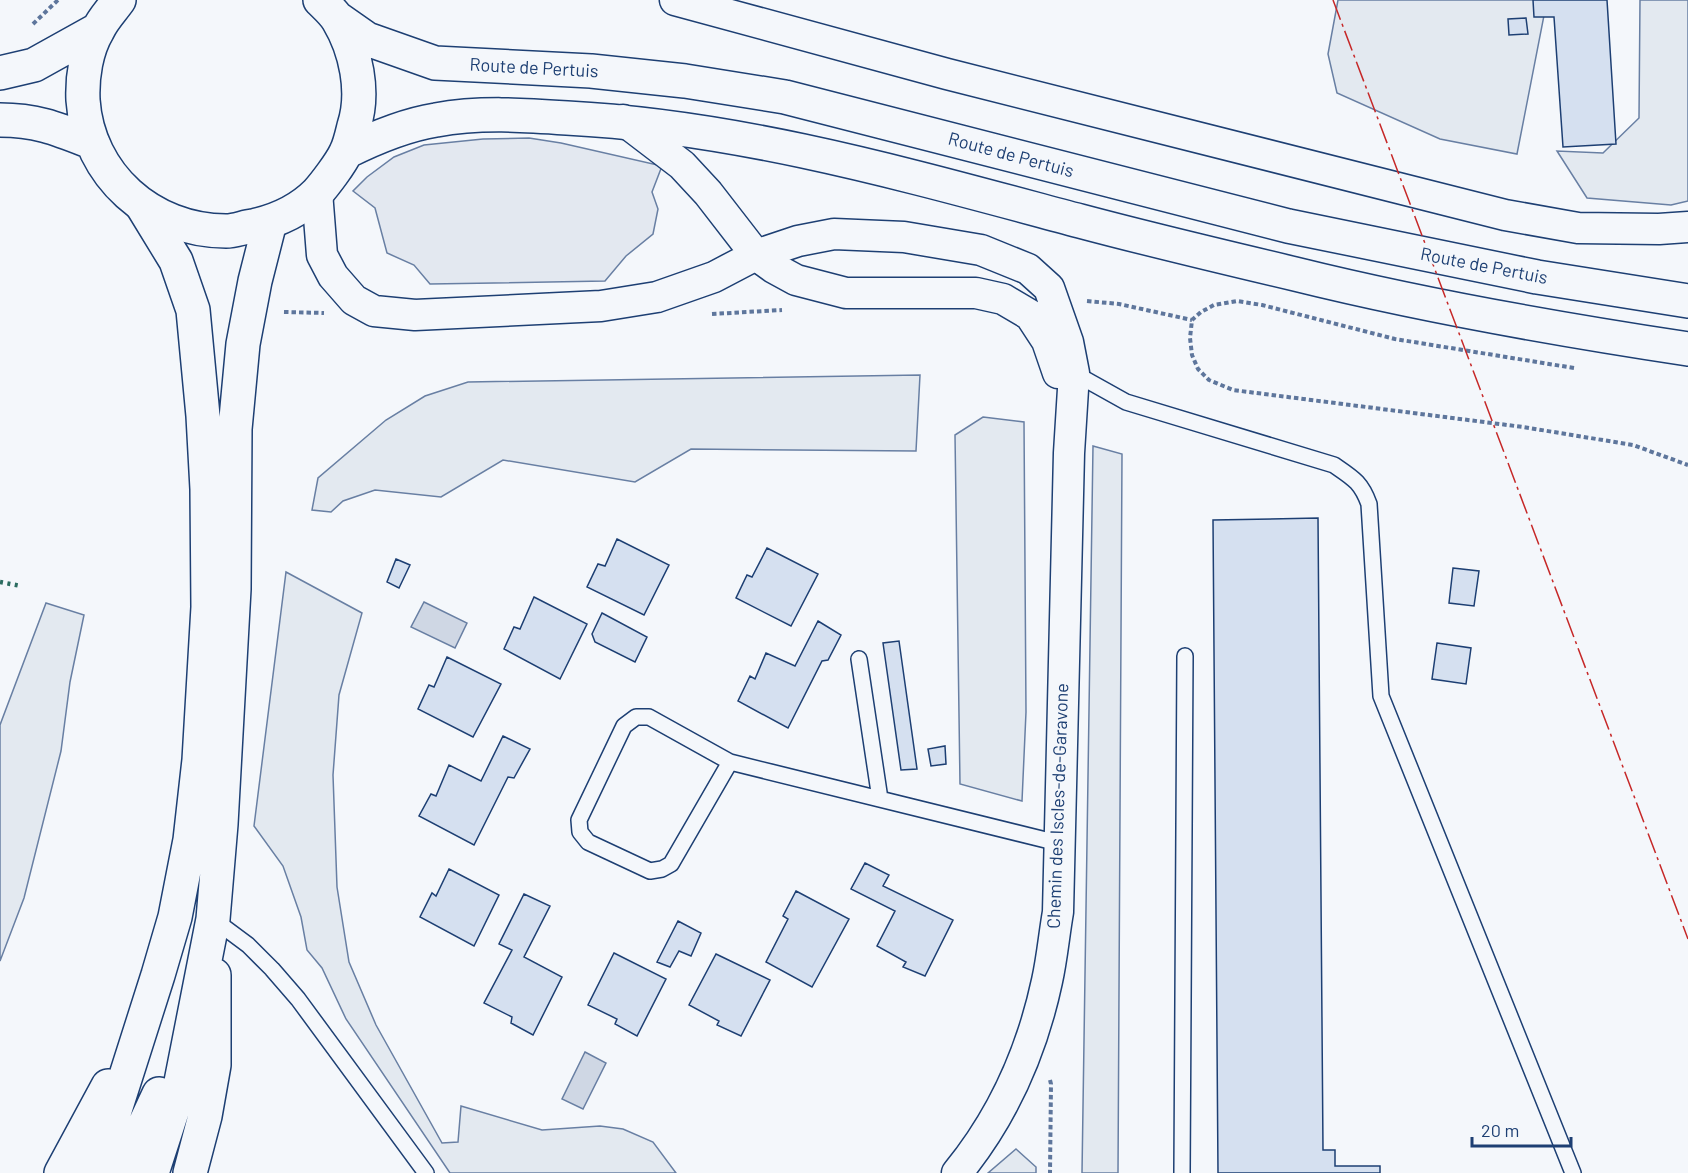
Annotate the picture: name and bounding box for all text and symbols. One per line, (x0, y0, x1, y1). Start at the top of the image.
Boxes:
street label: Route de Pertuis (469, 53, 599, 81)
street label: Route de Pertuis (946, 127, 1076, 181)
street label: Route de Pertuis (1419, 242, 1550, 288)
street label: Chemin des Iscles-de-Garavone (1042, 683, 1072, 929)
scale bar (1472, 1110, 1571, 1148)
text: 20 m (1481, 1119, 1519, 1141)

